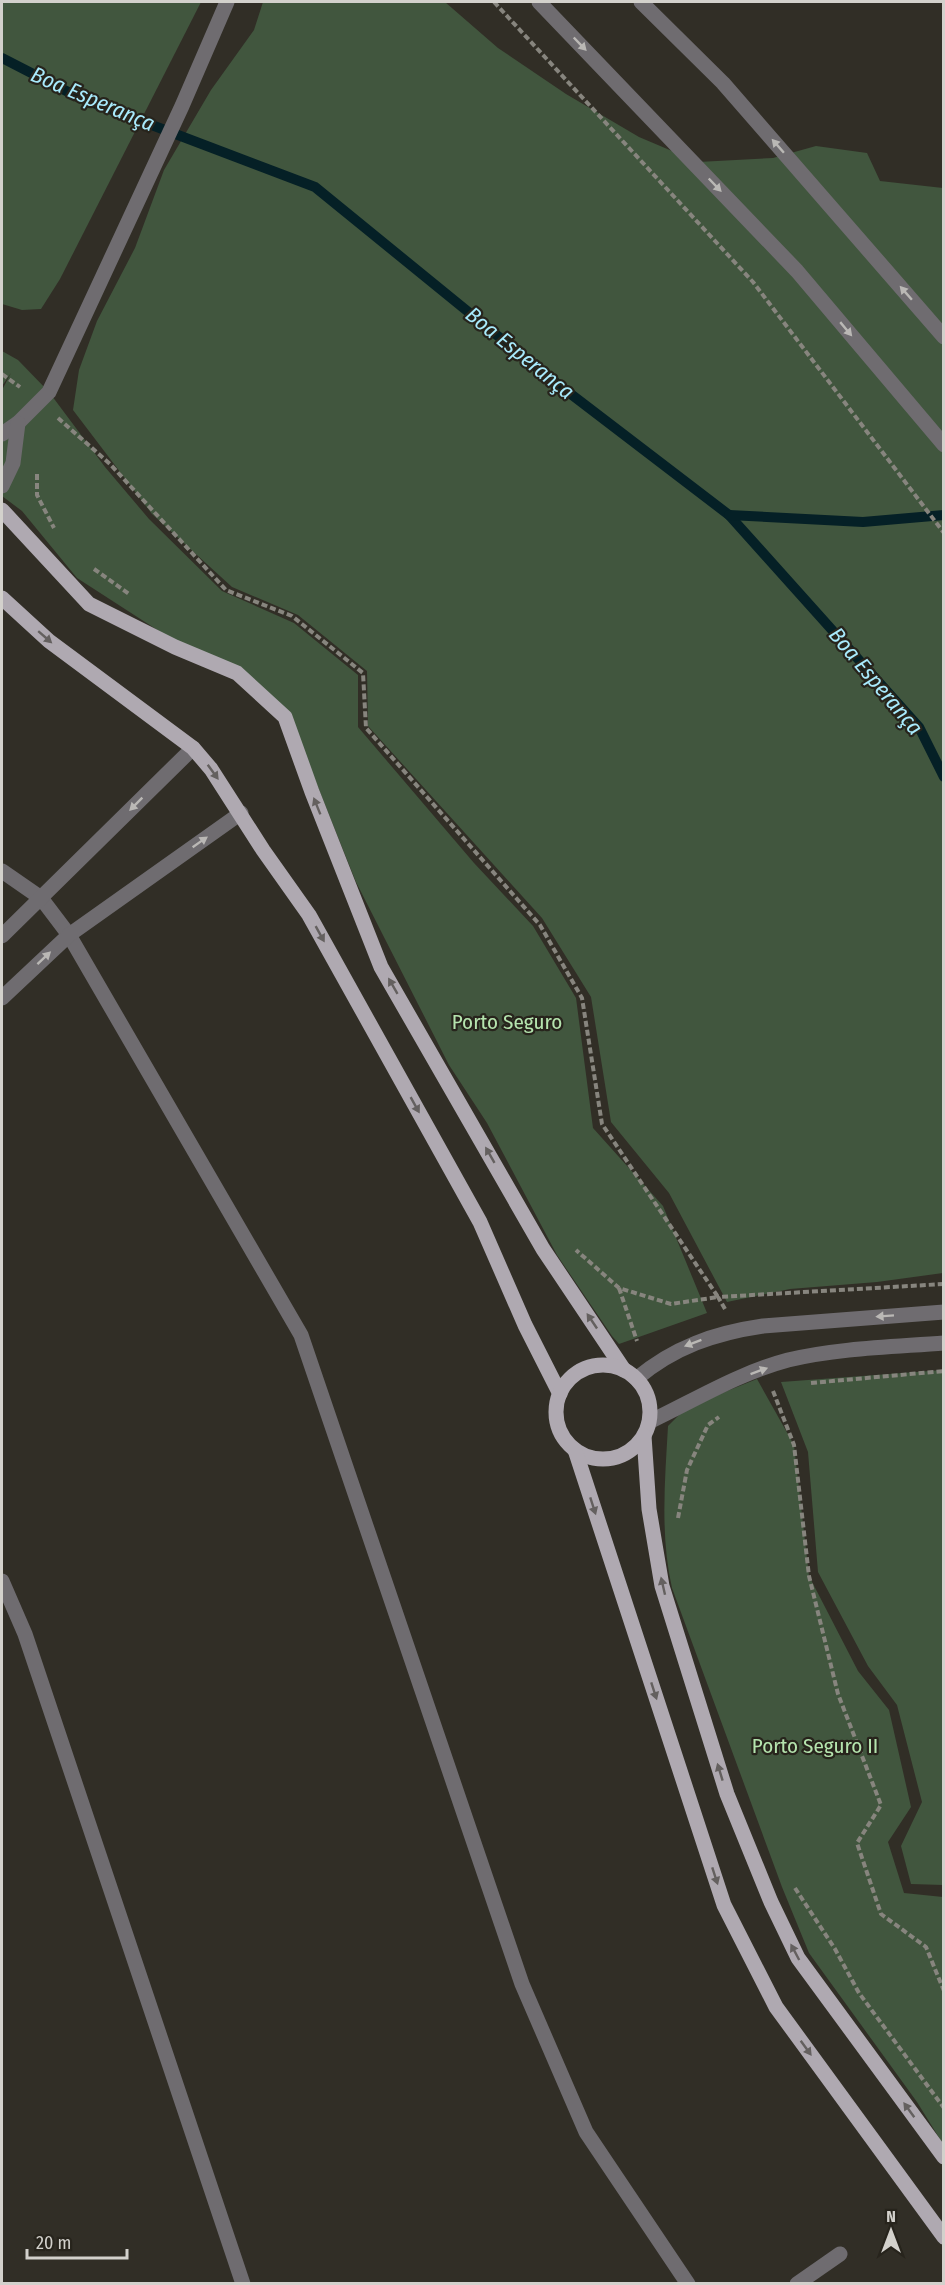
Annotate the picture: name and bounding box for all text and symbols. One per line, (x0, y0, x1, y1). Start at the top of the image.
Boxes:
one-way arrow (572, 36, 586, 50)
water label: Boa Esperança (27, 61, 159, 137)
one-way arrow (772, 139, 785, 154)
one-way arrow (707, 177, 721, 191)
one-way arrow (899, 285, 912, 301)
water label: Boa Esperança (460, 301, 580, 405)
one-way arrow (839, 321, 852, 336)
water label: Boa Esperança (823, 622, 929, 740)
one-way arrow (37, 630, 52, 643)
one-way arrow (207, 763, 219, 779)
one-way arrow (130, 797, 144, 811)
one-way arrow (312, 797, 322, 815)
one-way arrow (192, 836, 208, 848)
one-way arrow (315, 926, 325, 943)
one-way arrow (36, 952, 51, 965)
one-way arrow (387, 978, 398, 994)
park label: Porto Seguro (452, 1009, 562, 1035)
one-way arrow (410, 1097, 420, 1114)
one-way arrow (484, 1147, 495, 1163)
one-way arrow (876, 1312, 895, 1321)
one-way arrow (586, 1313, 597, 1329)
one-way arrow (684, 1339, 702, 1348)
one-way arrow (751, 1365, 769, 1375)
one-way arrow (589, 1497, 598, 1515)
one-way arrow (657, 1577, 667, 1595)
one-way arrow (650, 1682, 659, 1700)
park label: Porto Seguro II (752, 1733, 878, 1759)
one-way arrow (715, 1763, 724, 1781)
one-way arrow (711, 1867, 720, 1885)
one-way arrow (790, 1943, 800, 1960)
one-way arrow (799, 2040, 811, 2055)
one-way arrow (903, 2102, 915, 2118)
north arrow (861, 2201, 921, 2261)
text: N (886, 2207, 896, 2226)
scale bar (27, 2222, 128, 2260)
text: 20 m (36, 2232, 71, 2254)

